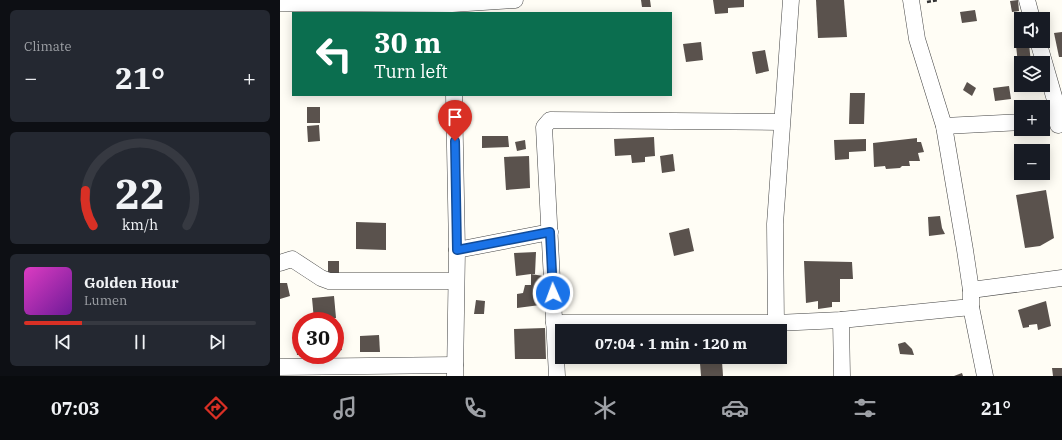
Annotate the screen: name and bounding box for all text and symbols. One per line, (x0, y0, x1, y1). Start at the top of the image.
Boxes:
map controls (1014, 12, 1050, 180)
button: sound (1014, 12, 1050, 48)
text: 30 m (374, 24, 441, 61)
icon: left (308, 28, 360, 80)
text: Climate (24, 38, 71, 55)
button: layers (1014, 56, 1050, 92)
text: 21° (115, 58, 165, 97)
text: Turn left (374, 60, 448, 83)
text: − (24, 63, 37, 92)
text: + (243, 63, 256, 92)
pin (438, 100, 472, 141)
button: + (1014, 100, 1050, 136)
icon: arrive (444, 106, 466, 128)
button: − (1014, 144, 1050, 180)
text: 22 (115, 166, 165, 220)
text: km/h (122, 215, 158, 234)
position arrow (532, 272, 574, 314)
text: Golden Hour (84, 273, 179, 292)
text: Lumen (84, 292, 127, 309)
speed limit sign: 30 (292, 312, 344, 364)
icon: previous (52, 331, 74, 353)
icon: pause (129, 331, 151, 353)
icon: next (206, 331, 228, 353)
text: 07:04 · 1 min · 120 m (595, 334, 747, 353)
icon: directions (202, 394, 230, 422)
icon: music (331, 394, 359, 422)
icon: phone (461, 394, 489, 422)
icon: climate (591, 394, 619, 422)
icon: car (721, 394, 749, 422)
icon: filters (851, 394, 879, 422)
text: 07:03 (51, 397, 100, 420)
text: 21° (981, 397, 1011, 420)

